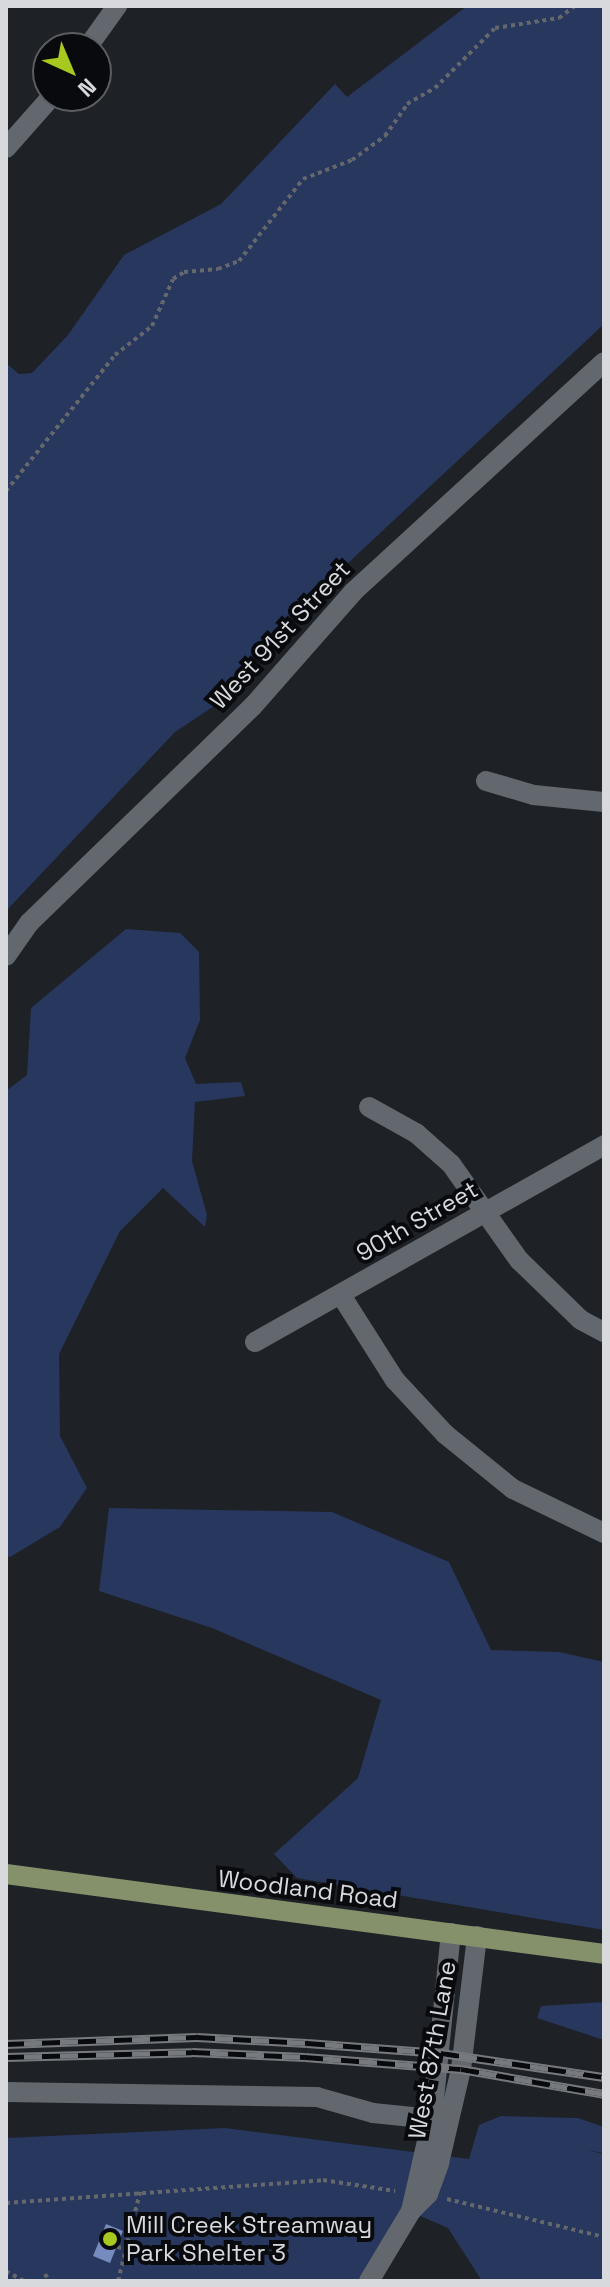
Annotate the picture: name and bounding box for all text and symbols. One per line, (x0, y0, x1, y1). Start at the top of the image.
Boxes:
north arrow (32, 32, 112, 112)
text: N (72, 73, 102, 103)
street label: West 91st Street (204, 555, 356, 715)
street label: 90th Street (351, 1175, 483, 1267)
street label: Woodland Road (217, 1864, 399, 1914)
street label: West 87th Lane (402, 1959, 462, 2141)
place label: Mill Creek Streamway Park Shelter 3 (126, 2211, 372, 2267)
marker: Mill Creek Streamway Park Shelter 3 (101, 2230, 119, 2248)

